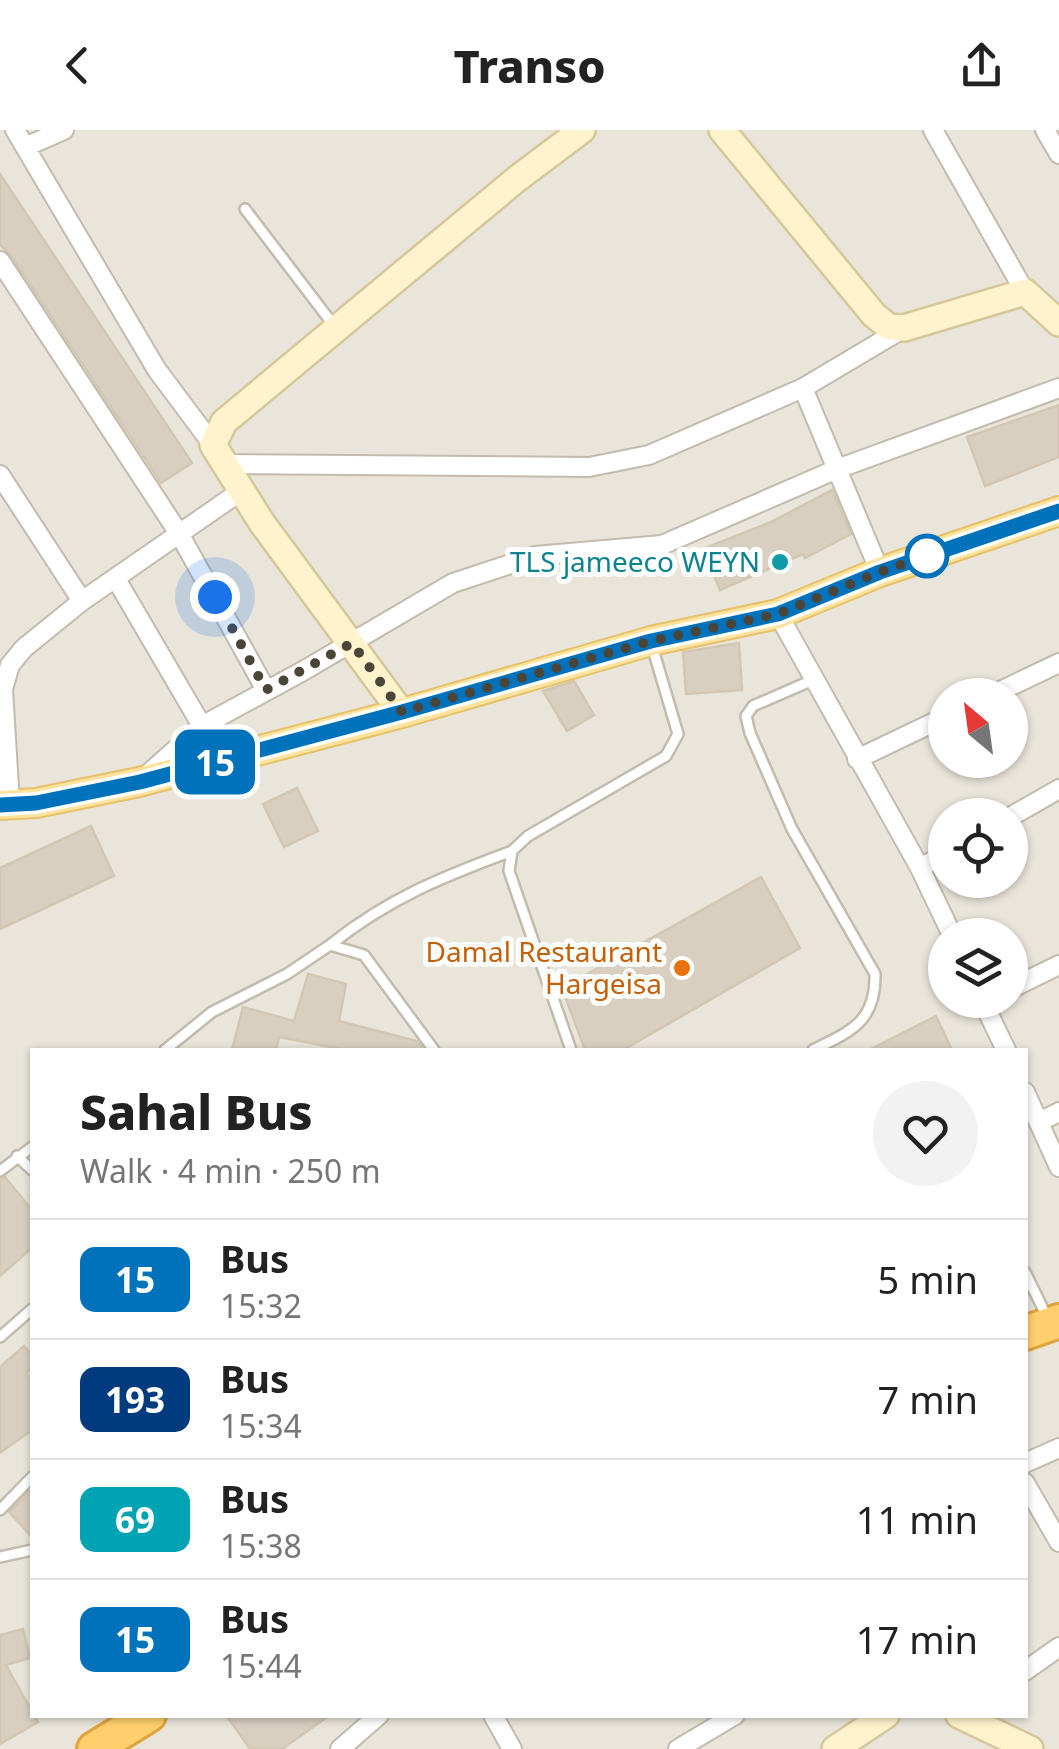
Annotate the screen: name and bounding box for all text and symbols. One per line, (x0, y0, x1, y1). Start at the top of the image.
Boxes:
text: Transo (453, 35, 606, 96)
icon: back (50, 38, 105, 93)
icon: share (954, 38, 1009, 93)
unlabelled marker (906, 535, 948, 577)
place label: TLS jameeco WEYN (510, 542, 760, 580)
marker: TLS jameeco WEYN (769, 551, 791, 573)
your location (190, 572, 240, 622)
north arrow (928, 678, 1028, 778)
map controls (928, 678, 1028, 1018)
line badge: 15 (170, 730, 260, 794)
text: 15 (195, 739, 235, 786)
button: locate (928, 798, 1028, 898)
button: layers (928, 918, 1028, 1018)
place label: Damal Restaurant Hargeisa (426, 932, 662, 1002)
marker: Damal Restaurant Hargeisa (671, 957, 693, 979)
text: Sahal Bus (80, 1079, 313, 1144)
button: heart (873, 1081, 978, 1186)
text: Walk · 4 min · 250 m (80, 1149, 381, 1192)
text: Bus (220, 1232, 289, 1284)
text: 5 min (878, 1253, 978, 1305)
text: 15 (115, 1256, 155, 1303)
text: 15:32 (220, 1284, 302, 1327)
text: Bus (220, 1352, 289, 1404)
text: 7 min (878, 1373, 978, 1425)
text: 193 (105, 1376, 165, 1423)
text: 15:34 (220, 1404, 302, 1447)
text: Bus (220, 1472, 289, 1524)
text: 11 min (856, 1493, 978, 1545)
text: 69 (115, 1496, 155, 1543)
text: 15:38 (220, 1524, 302, 1567)
text: Bus (220, 1592, 289, 1644)
text: 17 min (856, 1613, 978, 1665)
text: 15 (115, 1616, 155, 1663)
text: 15:44 (220, 1644, 302, 1687)

